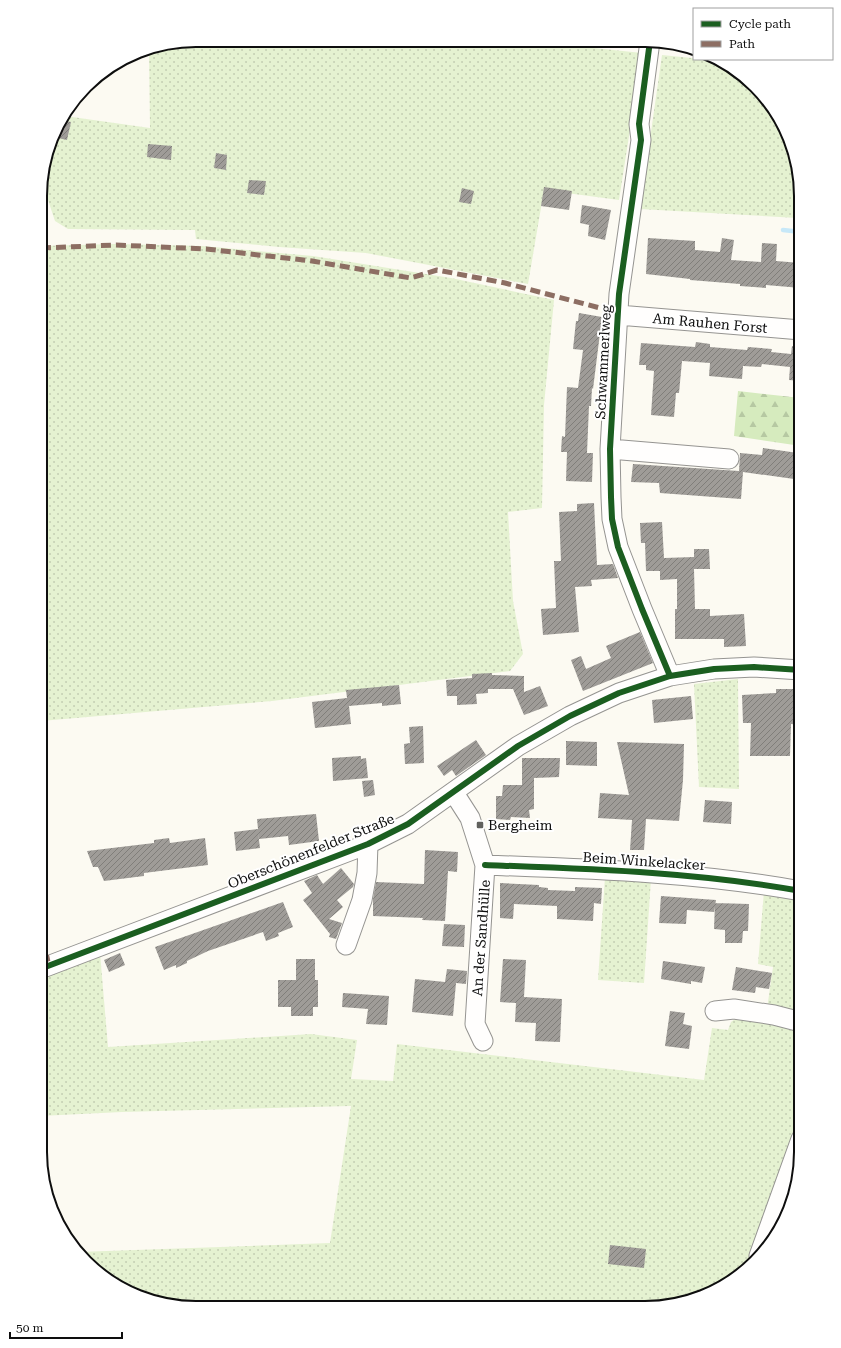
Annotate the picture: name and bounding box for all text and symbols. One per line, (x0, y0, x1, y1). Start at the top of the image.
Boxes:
legend (693, 8, 833, 60)
text: Cycle path (729, 17, 791, 31)
text: Path (729, 37, 755, 51)
street label: Schwammerlweg (592, 304, 614, 420)
street label: Am Rauhen Forst (652, 310, 768, 336)
street label: Oberschönenfelder Straße (225, 810, 397, 892)
place label: Bergheim (488, 817, 553, 833)
marker: Bergheim (475, 820, 485, 830)
street label: Beim Winkelacker (582, 849, 706, 873)
street label: An der Sandhülle (469, 879, 493, 997)
scale bar (10, 1314, 122, 1340)
text: 50 m (16, 1321, 43, 1335)

